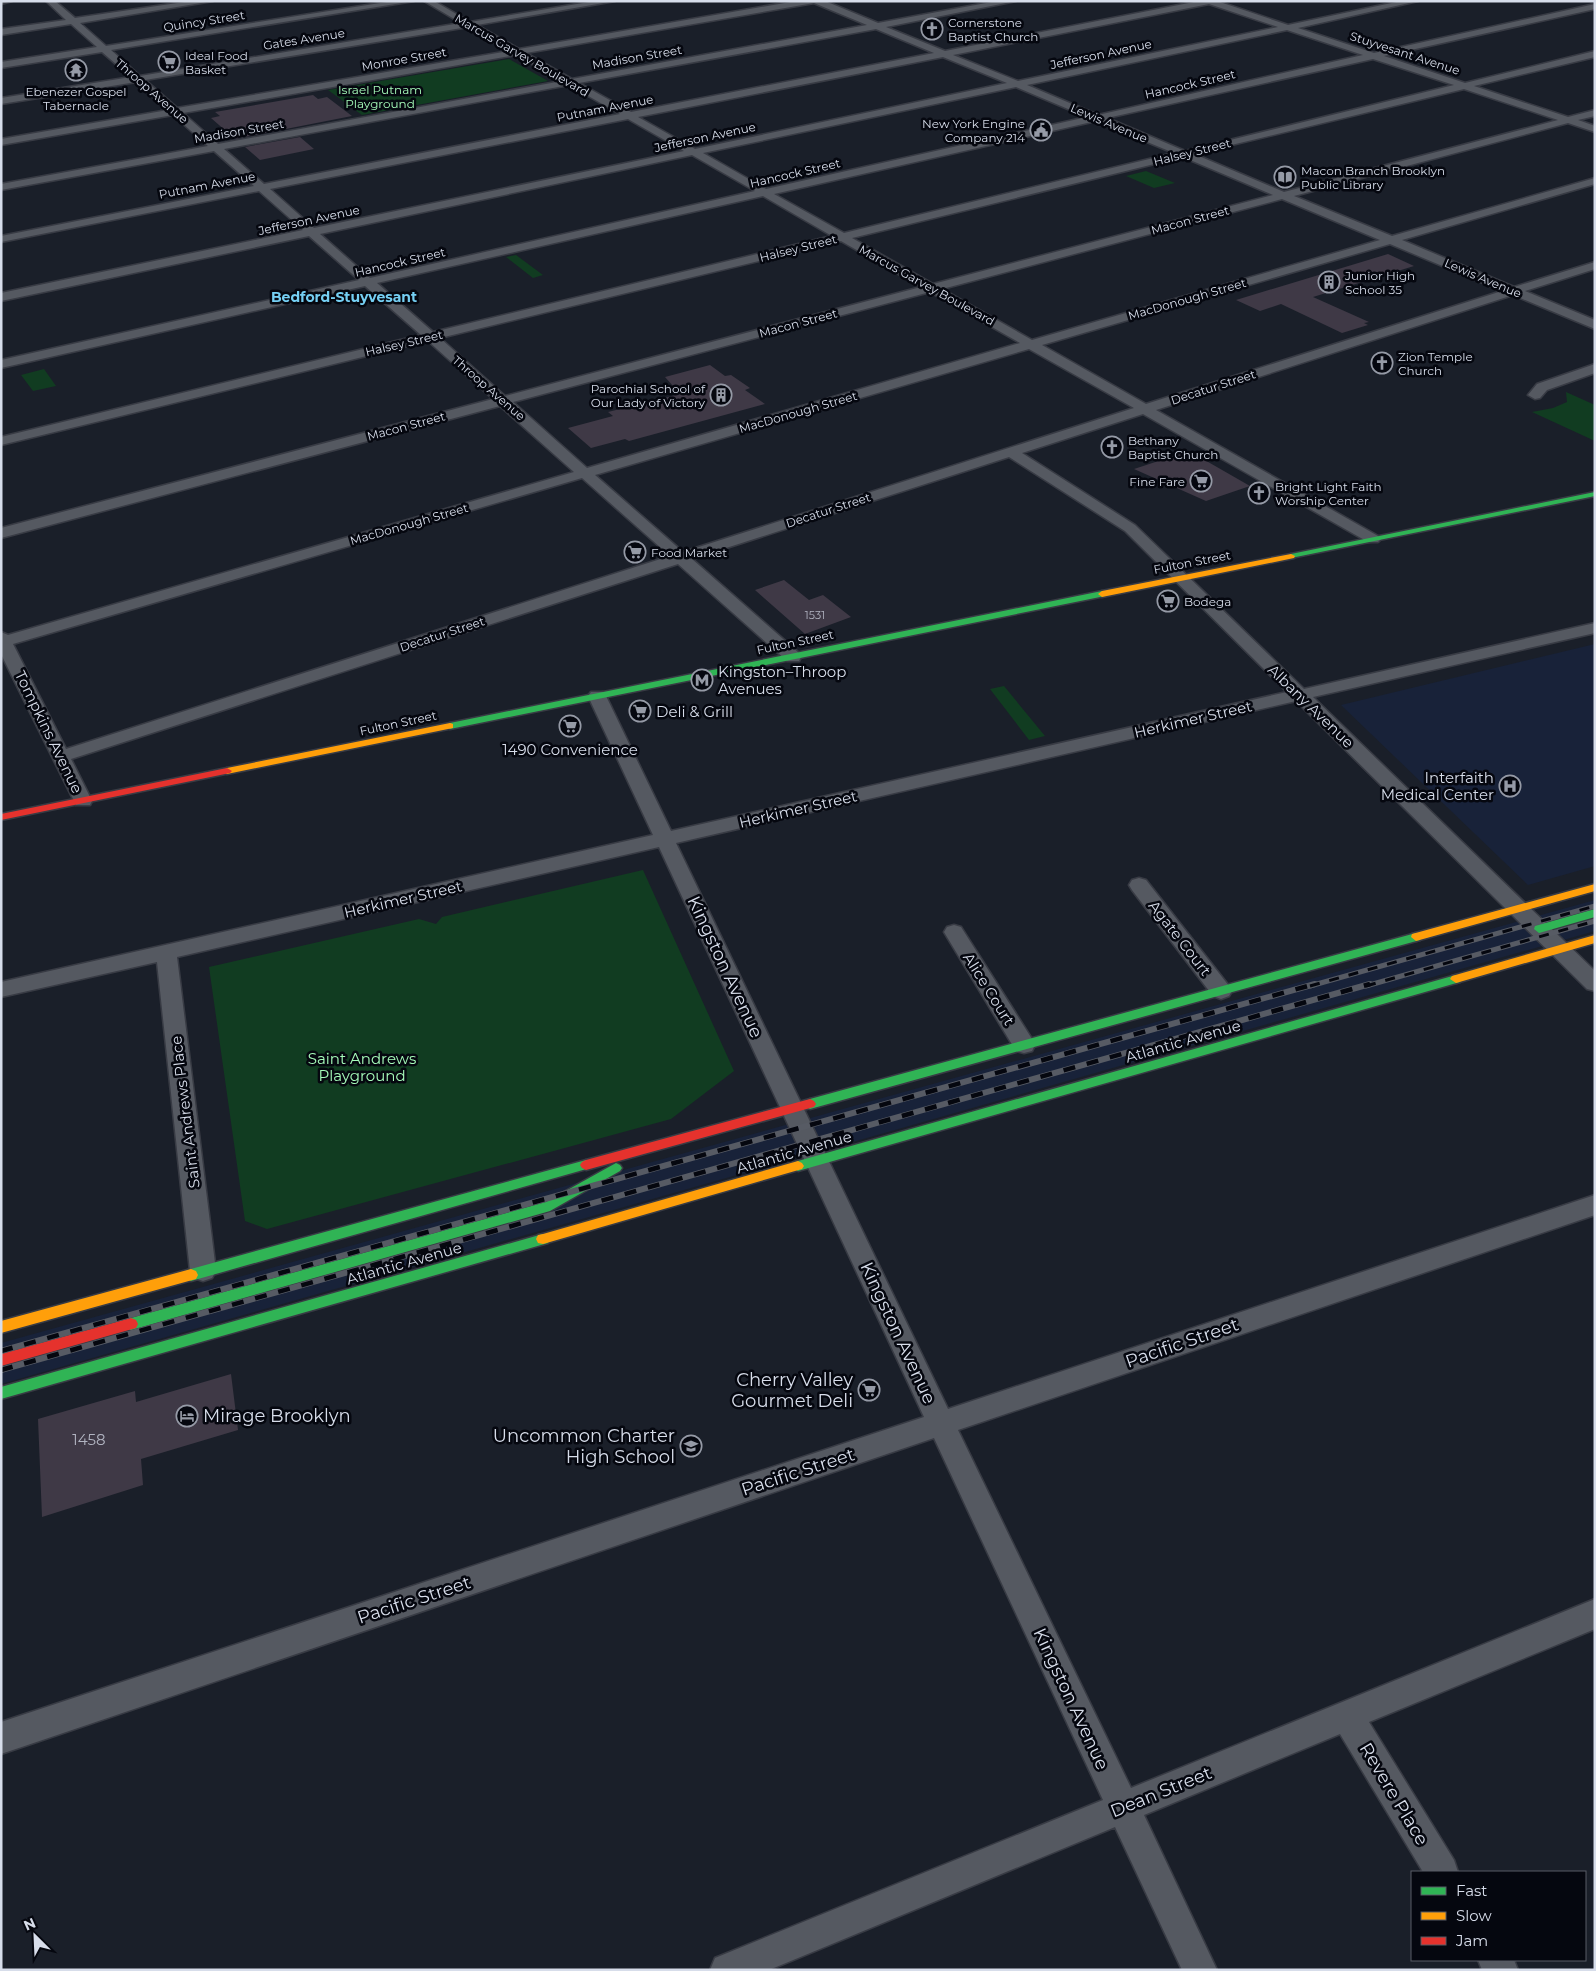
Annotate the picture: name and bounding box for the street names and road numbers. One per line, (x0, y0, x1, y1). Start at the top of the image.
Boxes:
street label: Quincy Street (162, 7, 246, 35)
street label: Marcus Garvey Boulevard (452, 10, 592, 100)
street label: Gates Avenue (262, 25, 346, 53)
street label: Stuyvesant Avenue (1348, 28, 1462, 78)
street label: Jefferson Avenue (1048, 36, 1153, 72)
street label: Madison Street (591, 42, 683, 72)
street label: Monroe Street (360, 44, 448, 74)
street label: Throop Avenue (113, 55, 191, 127)
street label: Hancock Street (1143, 66, 1237, 102)
street label: Putnam Avenue (556, 91, 654, 125)
street label: Lewis Avenue (1068, 100, 1150, 146)
street label: Madison Street (193, 116, 285, 146)
street label: Jefferson Avenue (652, 119, 757, 155)
street label: Halsey Street (1152, 135, 1232, 169)
street label: Hancock Street (748, 155, 842, 191)
street label: Putnam Avenue (158, 168, 256, 202)
street label: Jefferson Avenue (256, 202, 361, 238)
street label: Macon Street (1149, 202, 1231, 238)
street label: Halsey Street (758, 231, 838, 265)
street label: Marcus Garvey Boulevard (857, 241, 997, 329)
street label: Hancock Street (353, 244, 447, 280)
street label: Lewis Avenue (1442, 255, 1524, 301)
street label: MacDonough Street (1126, 275, 1248, 323)
street label: Macon Street (757, 305, 839, 341)
street label: Halsey Street (364, 327, 444, 359)
street label: Throop Avenue (450, 352, 528, 424)
street label: Decatur Street (1169, 366, 1257, 408)
street label: MacDonough Street (737, 388, 859, 436)
street label: Macon Street (365, 408, 447, 444)
street label: Decatur Street (784, 489, 872, 531)
street label: MacDonough Street (348, 500, 470, 548)
street label: Fulton Street (1152, 547, 1232, 577)
street label: Decatur Street (398, 613, 486, 655)
street label: Fulton Street (755, 627, 835, 657)
street label: Albany Avenue (1264, 660, 1358, 752)
street label: Tompkins Avenue (11, 667, 87, 797)
street label: Herkimer Street (1132, 696, 1254, 742)
street label: Fulton Street (358, 708, 438, 738)
street label: Herkimer Street (737, 786, 859, 832)
street label: Herkimer Street (342, 876, 464, 922)
street label: Kingston Avenue (682, 893, 768, 1042)
street label: Agate Court (1145, 896, 1215, 980)
street label: Alice Court (959, 949, 1019, 1029)
street label: Atlantic Avenue (1123, 1015, 1243, 1067)
street label: Saint Andrews Place (166, 1035, 204, 1189)
street label: Atlantic Avenue (734, 1126, 854, 1178)
street label: Atlantic Avenue (344, 1237, 464, 1289)
street label: Kingston Avenue (855, 1259, 941, 1408)
street label: Pacific Street (1123, 1313, 1241, 1373)
street label: Pacific Street (738, 1443, 858, 1501)
street label: Pacific Street (354, 1571, 474, 1629)
street label: Kingston Avenue (1028, 1625, 1114, 1774)
street label: Revere Place (1355, 1739, 1433, 1849)
street label: Dean Street (1107, 1762, 1215, 1822)

